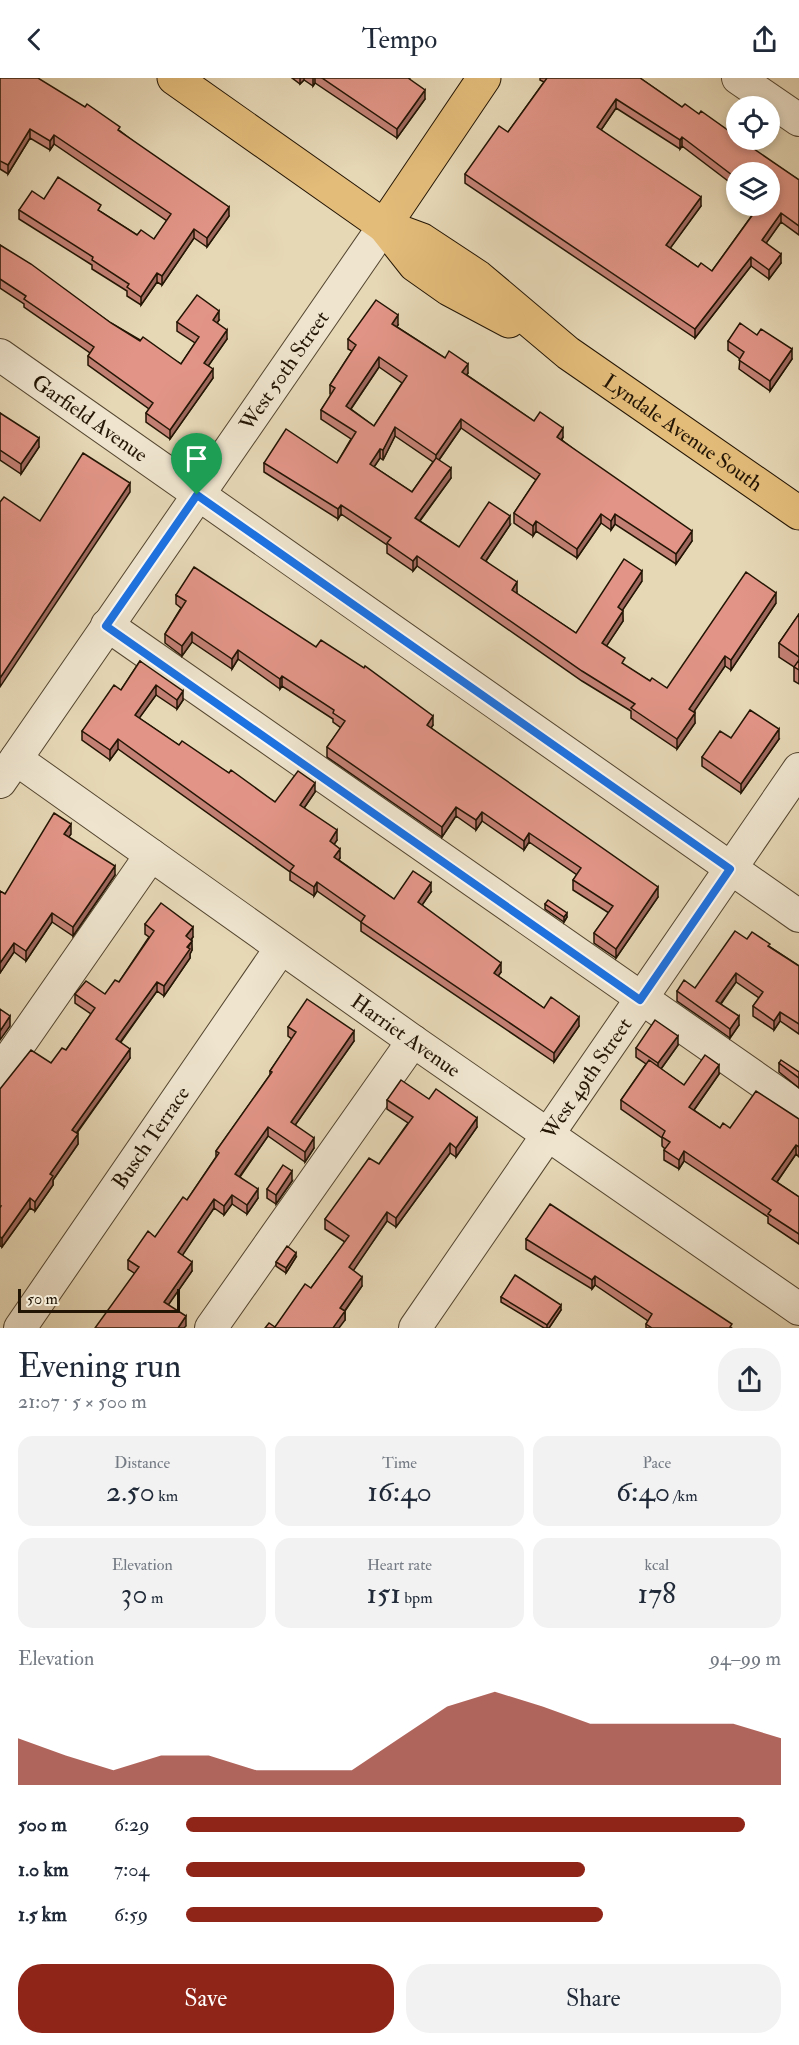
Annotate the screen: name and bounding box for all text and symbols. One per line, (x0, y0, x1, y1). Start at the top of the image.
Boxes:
icon: back (18, 23, 51, 56)
text: Tempo (362, 23, 437, 56)
icon: share (748, 23, 781, 56)
map controls (726, 96, 780, 216)
button: locate (726, 96, 780, 150)
button: layers (726, 162, 780, 216)
street label: West 50th Street (233, 305, 335, 436)
street label: Garfield Avenue (27, 368, 153, 468)
street label: Lyndale Avenue South (598, 368, 768, 497)
pin (171, 433, 222, 495)
icon: arrive (180, 442, 213, 475)
street label: Harriet Avenue (346, 988, 466, 1084)
street label: West 49th Street (535, 1012, 638, 1145)
street label: Busch Terrace (106, 1081, 196, 1194)
scale bar (18, 1286, 180, 1314)
text: 50 m (27, 1289, 58, 1309)
text: Evening run (18, 1346, 181, 1387)
button: share (718, 1348, 781, 1411)
text: 21:07 · 5 × 500 m (18, 1389, 147, 1414)
text: Distance (114, 1453, 170, 1473)
text: Time (382, 1453, 417, 1473)
text: Pace (642, 1453, 671, 1473)
text: 2.50 (106, 1473, 155, 1510)
text: 16:40 (367, 1473, 432, 1510)
text: 6:40 (616, 1473, 670, 1510)
text: km (155, 1486, 178, 1506)
text: /km (670, 1486, 698, 1506)
text: Elevation (112, 1555, 173, 1575)
text: Heart rate (367, 1555, 432, 1575)
text: kcal (645, 1555, 669, 1575)
text: 30 (121, 1575, 148, 1612)
text: 151 (366, 1575, 401, 1612)
text: 178 (638, 1575, 676, 1612)
text: m (148, 1588, 164, 1608)
text: bpm (401, 1588, 433, 1608)
text: Elevation (18, 1646, 94, 1671)
text: 94–99 m (710, 1646, 781, 1671)
text: 500 m (18, 1812, 67, 1837)
text: 6:29 (114, 1812, 149, 1837)
text: 1.0 km (18, 1857, 69, 1882)
text: 7:04 (114, 1857, 149, 1882)
text: 1.5 km (18, 1902, 67, 1927)
text: 6:59 (114, 1902, 148, 1927)
button: Save (18, 1964, 394, 2033)
button: Share (406, 1964, 781, 2033)

